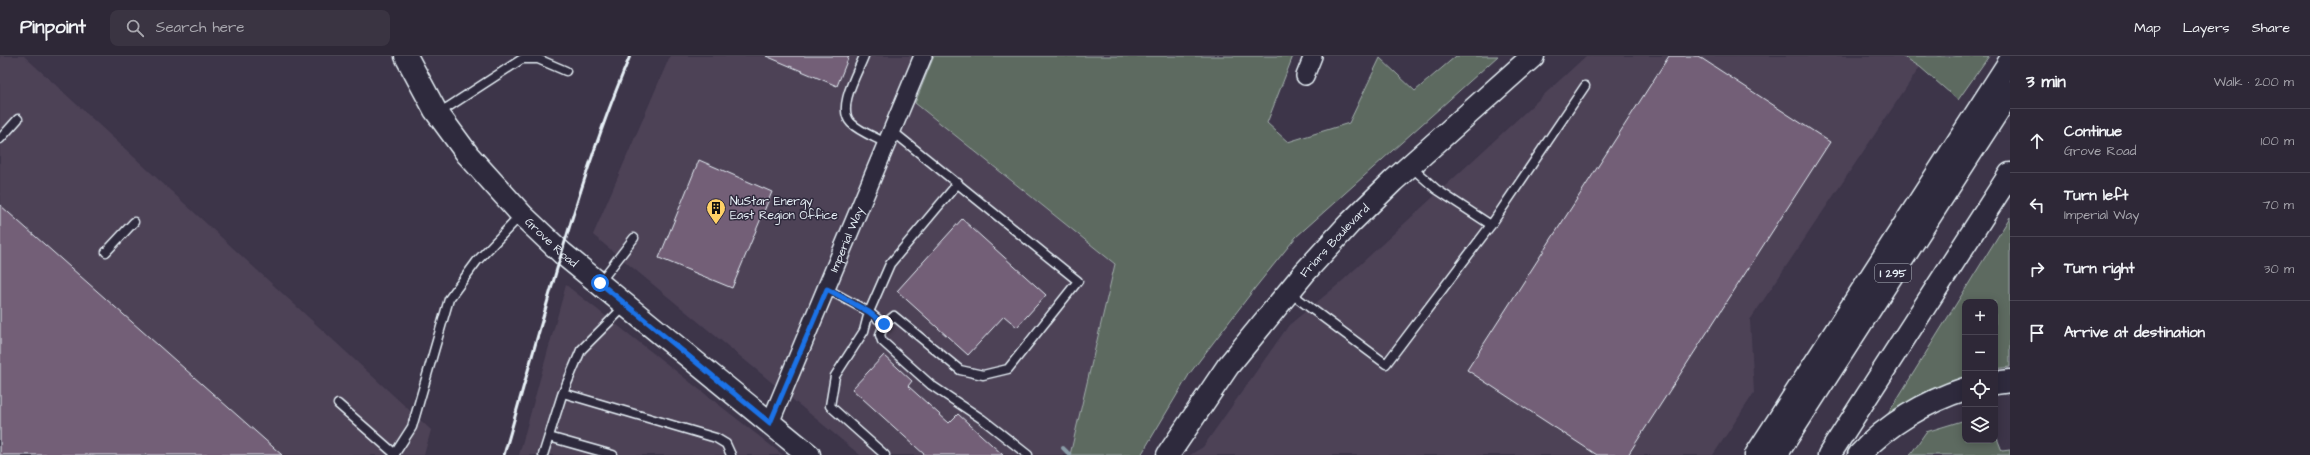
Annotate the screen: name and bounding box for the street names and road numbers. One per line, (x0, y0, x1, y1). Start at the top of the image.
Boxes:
street label: Friars Boulevard (1296, 200, 1373, 281)
street label: Imperial Way (825, 204, 869, 275)
street label: Grove Road (521, 214, 582, 271)
road number: I 295 (1875, 264, 1911, 282)

